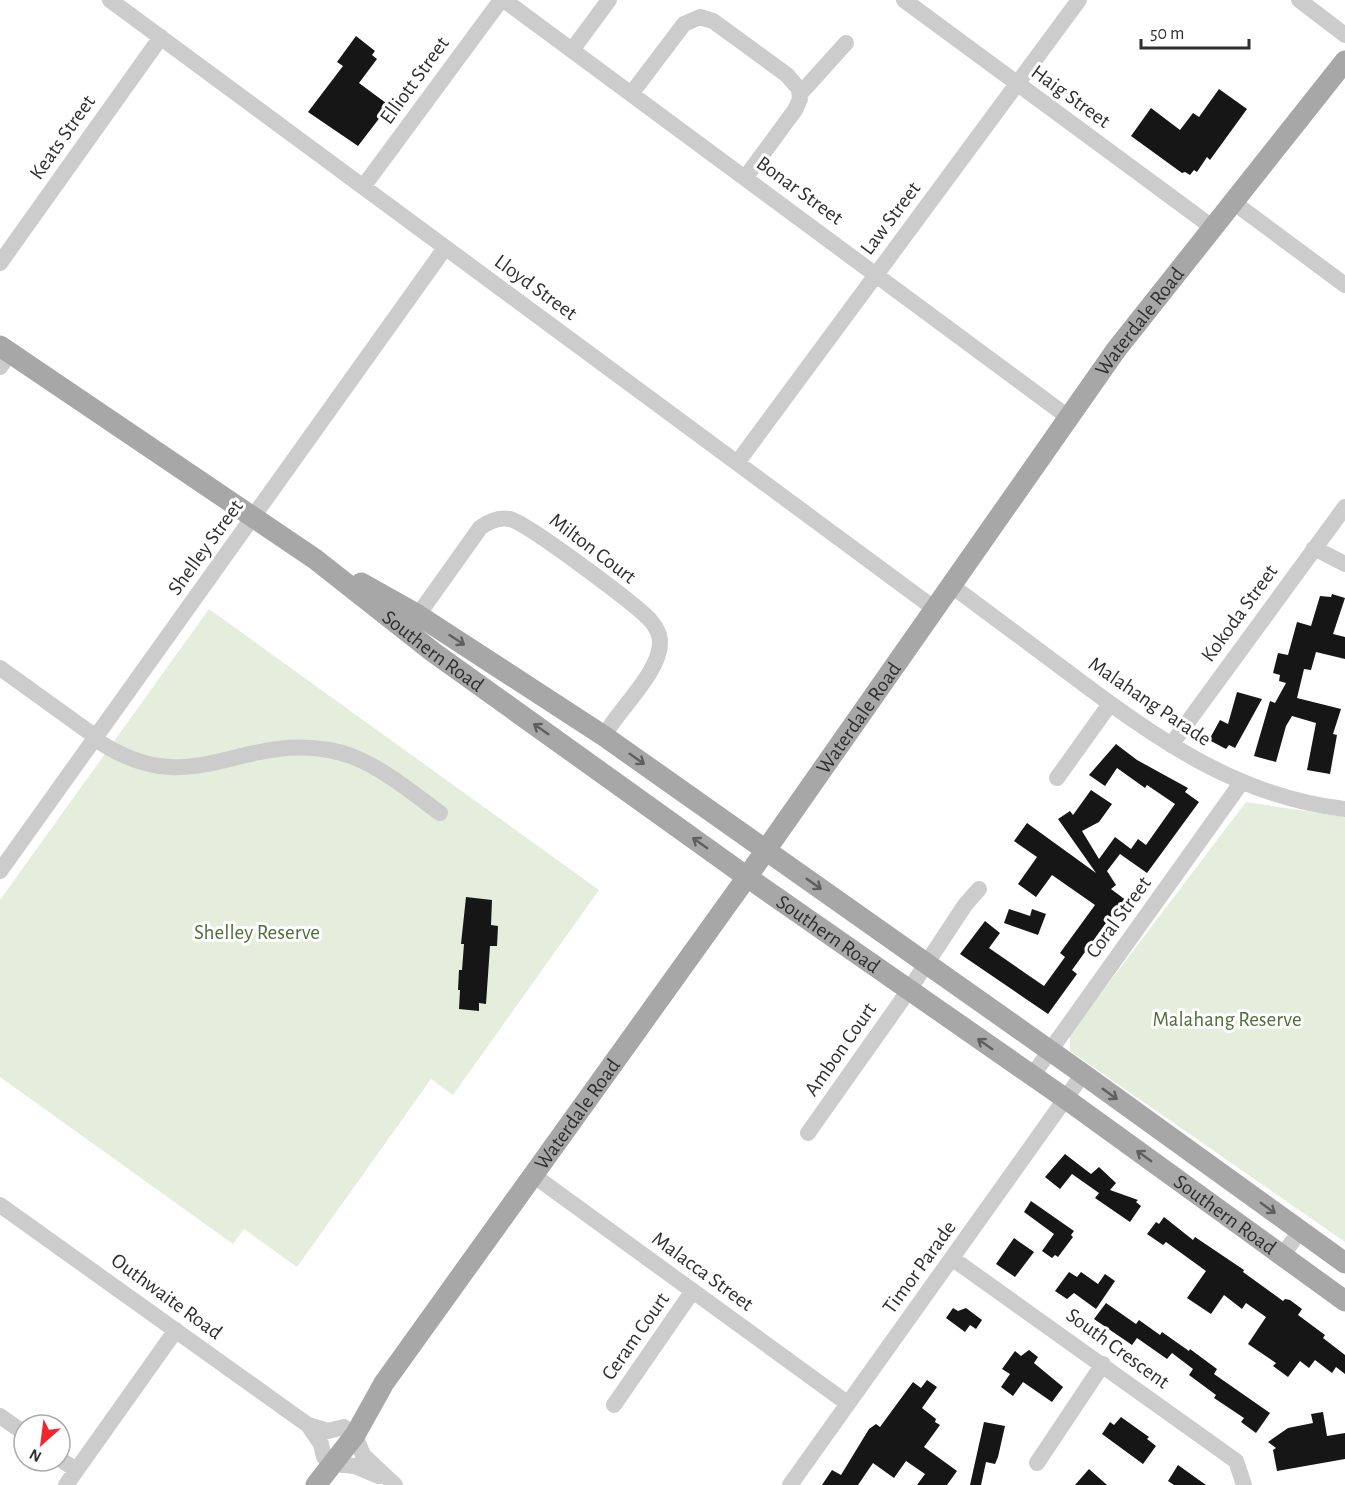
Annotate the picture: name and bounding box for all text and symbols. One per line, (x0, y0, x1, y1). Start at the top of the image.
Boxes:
scale bar (1141, 12, 1249, 50)
text: 50 m (1150, 25, 1184, 43)
street label: Elliott Street (376, 33, 453, 128)
street label: Haig Street (1027, 61, 1114, 132)
street label: Keats Street (26, 91, 99, 183)
street label: Bonar Street (753, 152, 847, 229)
street label: Law Street (856, 178, 925, 259)
street label: Lloyd Street (491, 251, 581, 324)
street label: Waterdale Road (1091, 263, 1188, 380)
street label: Shelley Street (164, 495, 247, 599)
street label: Milton Court (545, 509, 640, 588)
street label: Kokoda Street (1197, 561, 1282, 666)
street label: Southern Road (378, 606, 488, 696)
one-way arrow (448, 634, 464, 646)
street label: Malahang Parade (1085, 653, 1215, 750)
street label: Waterdale Road (813, 658, 905, 778)
one-way arrow (533, 723, 549, 736)
one-way arrow (628, 753, 645, 765)
one-way arrow (692, 836, 708, 849)
street label: Coral Street (1082, 872, 1155, 962)
one-way arrow (805, 878, 821, 890)
street label: Southern Road (773, 891, 884, 977)
park label: Shelley Reserve (194, 922, 320, 943)
street label: Ambon Court (801, 998, 880, 1100)
park label: Malahang Reserve (1152, 1009, 1302, 1030)
one-way arrow (978, 1037, 994, 1050)
street label: Waterdale Road (531, 1055, 624, 1174)
one-way arrow (1102, 1087, 1118, 1100)
one-way arrow (1137, 1150, 1153, 1163)
street label: Southern Road (1170, 1171, 1280, 1259)
one-way arrow (1260, 1202, 1276, 1214)
street label: Timor Parade (879, 1217, 960, 1318)
street label: Malacca Street (648, 1228, 757, 1315)
street label: Outhwaite Road (107, 1249, 226, 1344)
street label: Ceram Court (598, 1289, 673, 1384)
street label: South Crescent (1062, 1304, 1173, 1393)
north arrow (12, 1413, 72, 1473)
text: N (27, 1446, 44, 1465)

